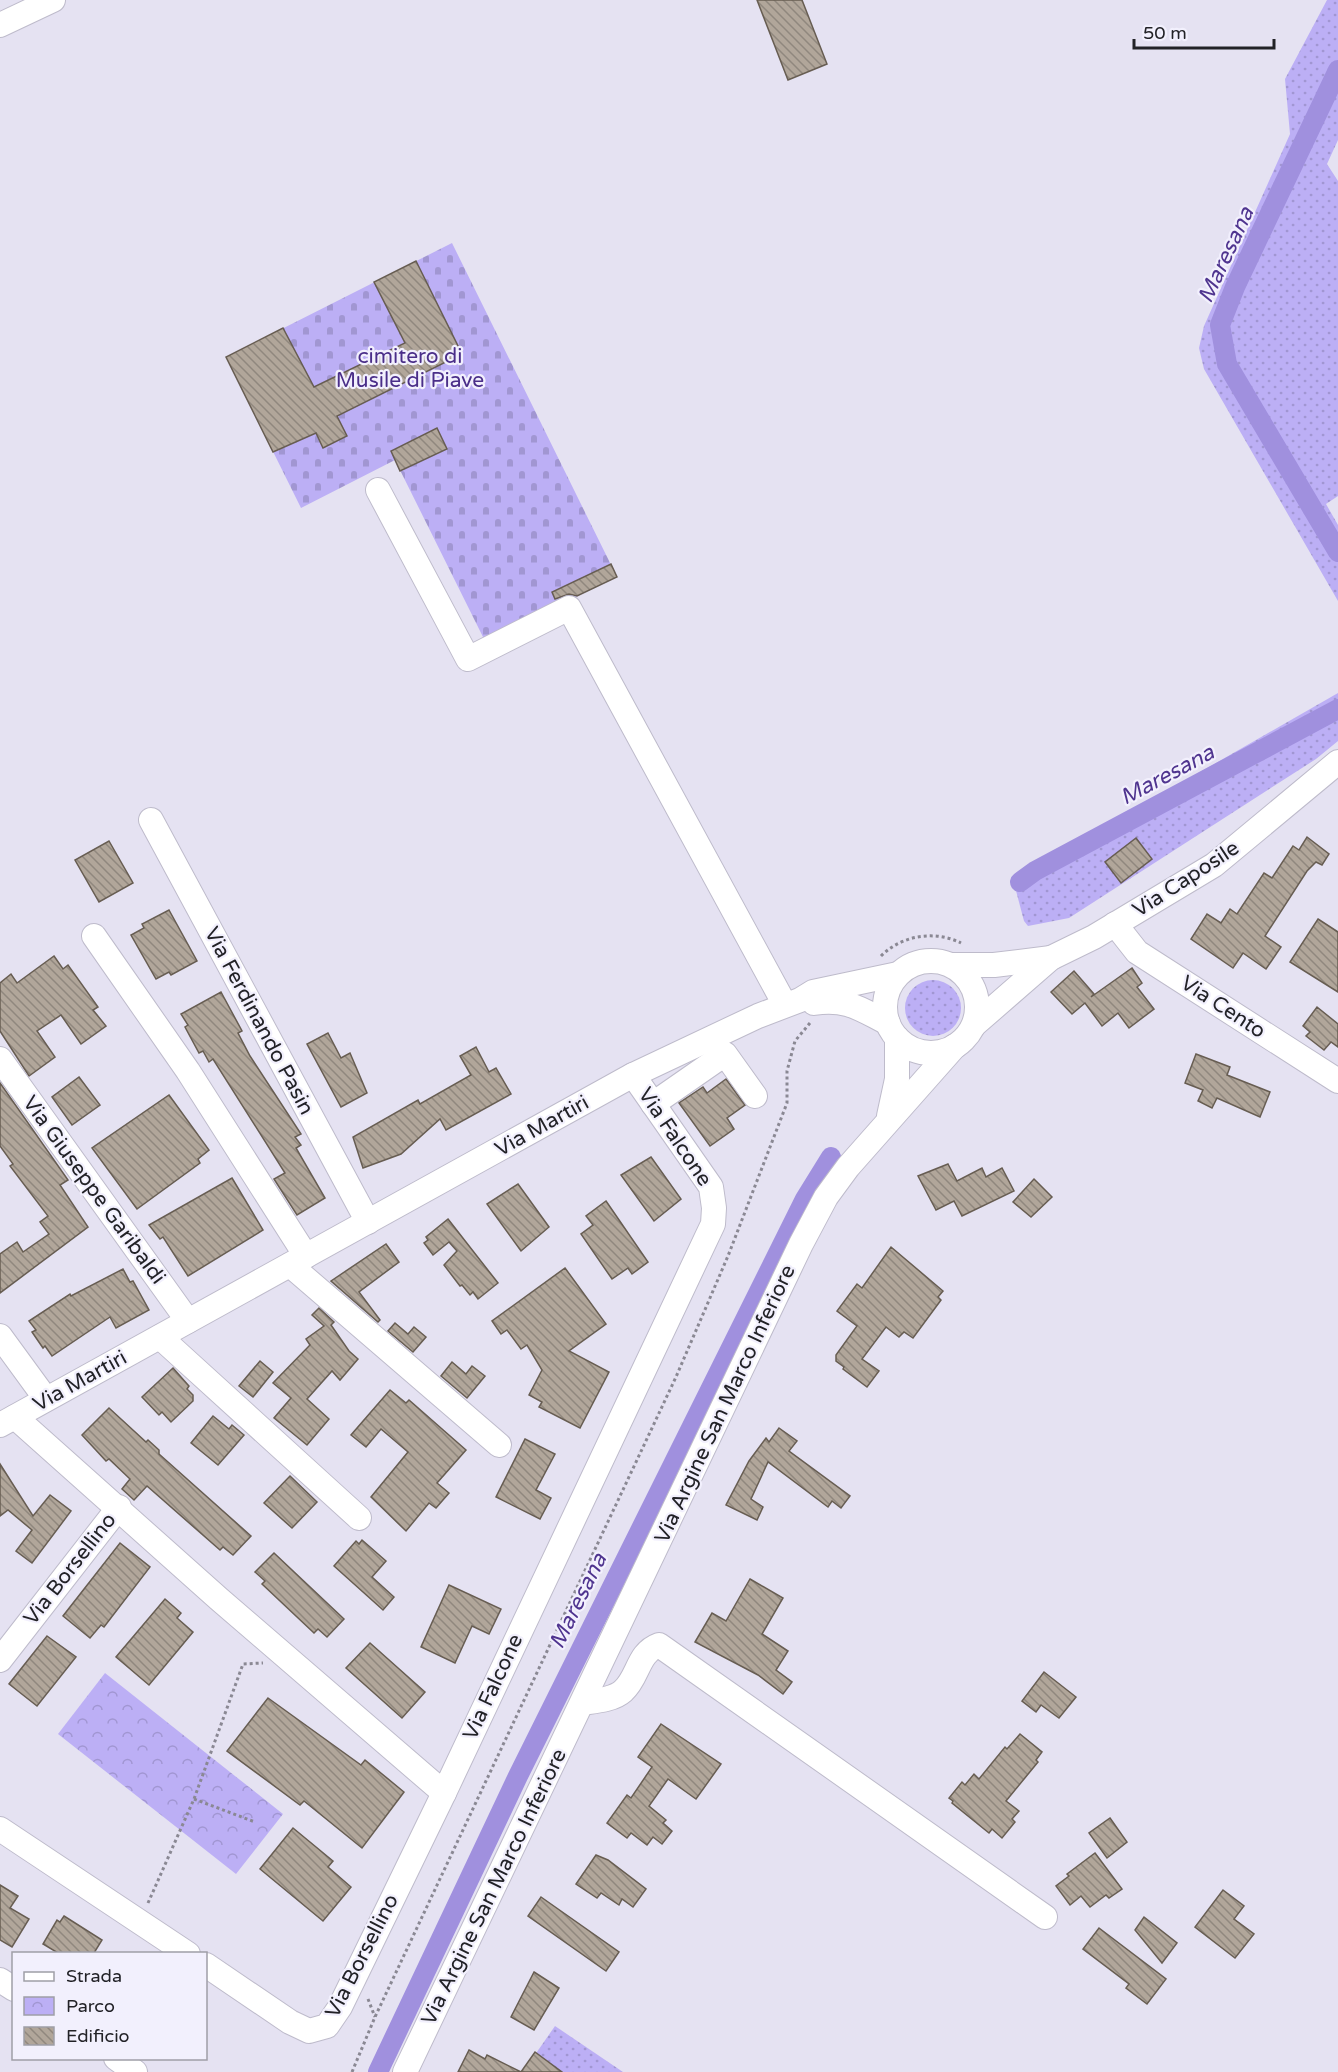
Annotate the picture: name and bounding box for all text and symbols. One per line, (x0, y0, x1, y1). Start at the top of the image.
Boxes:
scale bar (1134, 12, 1274, 50)
text: 50 m (1143, 22, 1187, 44)
water label: Maresana (1192, 202, 1260, 307)
park label: cimitero di Musile di Piave (336, 344, 484, 393)
water label: Maresana (1115, 739, 1219, 811)
street label: Via Caposile (1128, 835, 1244, 923)
street label: Via Ferdinando Pasin (199, 923, 319, 1119)
street label: Via Cento (1176, 970, 1270, 1044)
street label: Via Falcone (633, 1083, 717, 1191)
street label: Via Martiri (491, 1090, 593, 1162)
street label: Via Giuseppe Garibaldi (17, 1091, 171, 1289)
street label: Via Argine San Marco Inferiore (649, 1261, 801, 1547)
street label: Via Martiri (29, 1345, 131, 1417)
street label: Via Borsellino (18, 1508, 122, 1630)
water label: Maresana (544, 1549, 613, 1653)
street label: Via Falcone (458, 1630, 528, 1744)
street label: Via Argine San Marco Inferiore (416, 1745, 572, 2029)
street label: Via Borsellino (320, 1890, 404, 2022)
legend (12, 1952, 207, 2060)
text: Strada (66, 1965, 122, 1987)
text: Parco (66, 1995, 115, 2017)
text: Edificio (66, 2025, 130, 2047)

